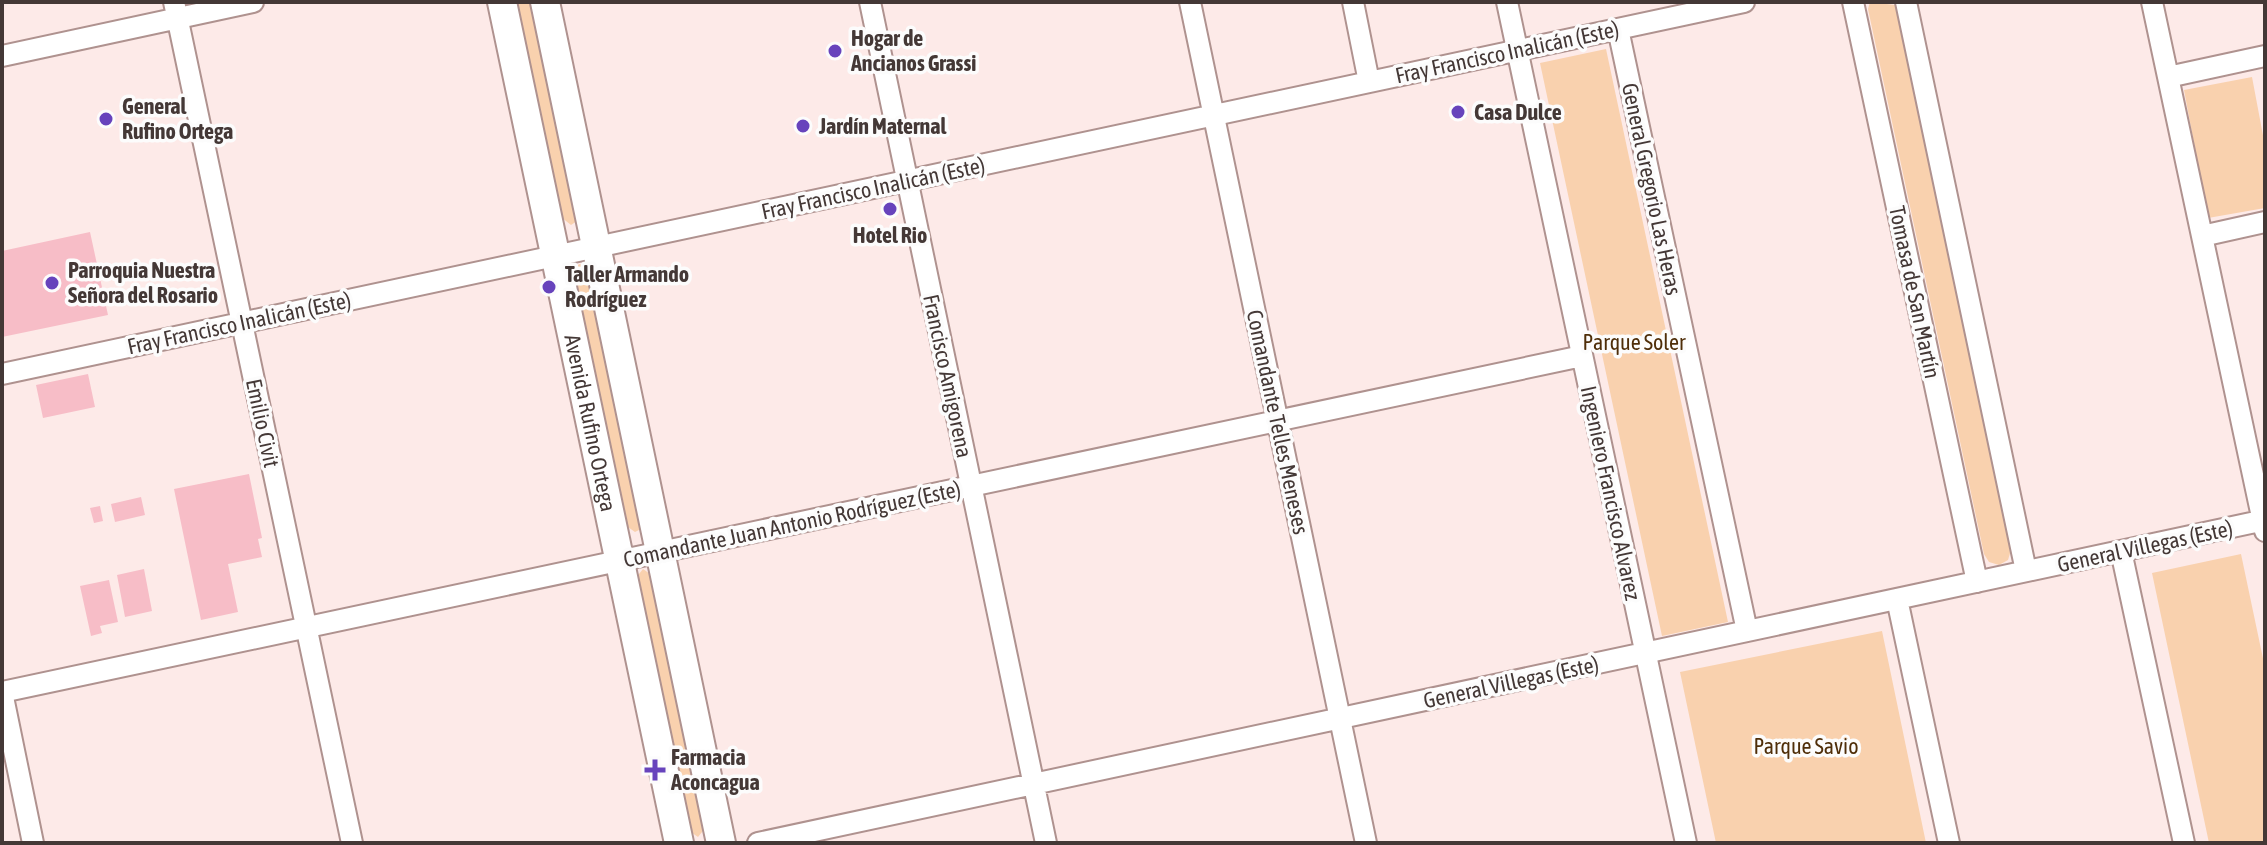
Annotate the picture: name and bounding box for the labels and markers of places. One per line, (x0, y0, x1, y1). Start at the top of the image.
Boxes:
place label: Hogar de Ancianos Grassi (850, 25, 976, 76)
marker: Hogar de Ancianos Grassi (826, 42, 844, 60)
place label: General Rufino Ortega (122, 93, 233, 144)
place label: Casa Dulce (1474, 99, 1562, 125)
marker: Casa Dulce (1449, 103, 1467, 121)
marker: General Rufino Ortega (97, 110, 115, 128)
place label: Jardín Maternal (818, 113, 947, 139)
marker: Jardín Maternal (794, 117, 812, 135)
marker: Hotel Rio (881, 200, 899, 218)
place label: Hotel Rio (853, 222, 927, 248)
place label: Parroquia Nuestra Señora del Rosario (68, 257, 218, 308)
place label: Taller Armando Rodríguez (565, 261, 689, 312)
marker: Parroquia Nuestra Señora del Rosario (43, 274, 61, 292)
marker: Taller Armando Rodríguez (540, 278, 558, 296)
place label: Farmacia Aconcagua (670, 744, 760, 795)
marker: Farmacia Aconcagua (646, 761, 664, 779)

